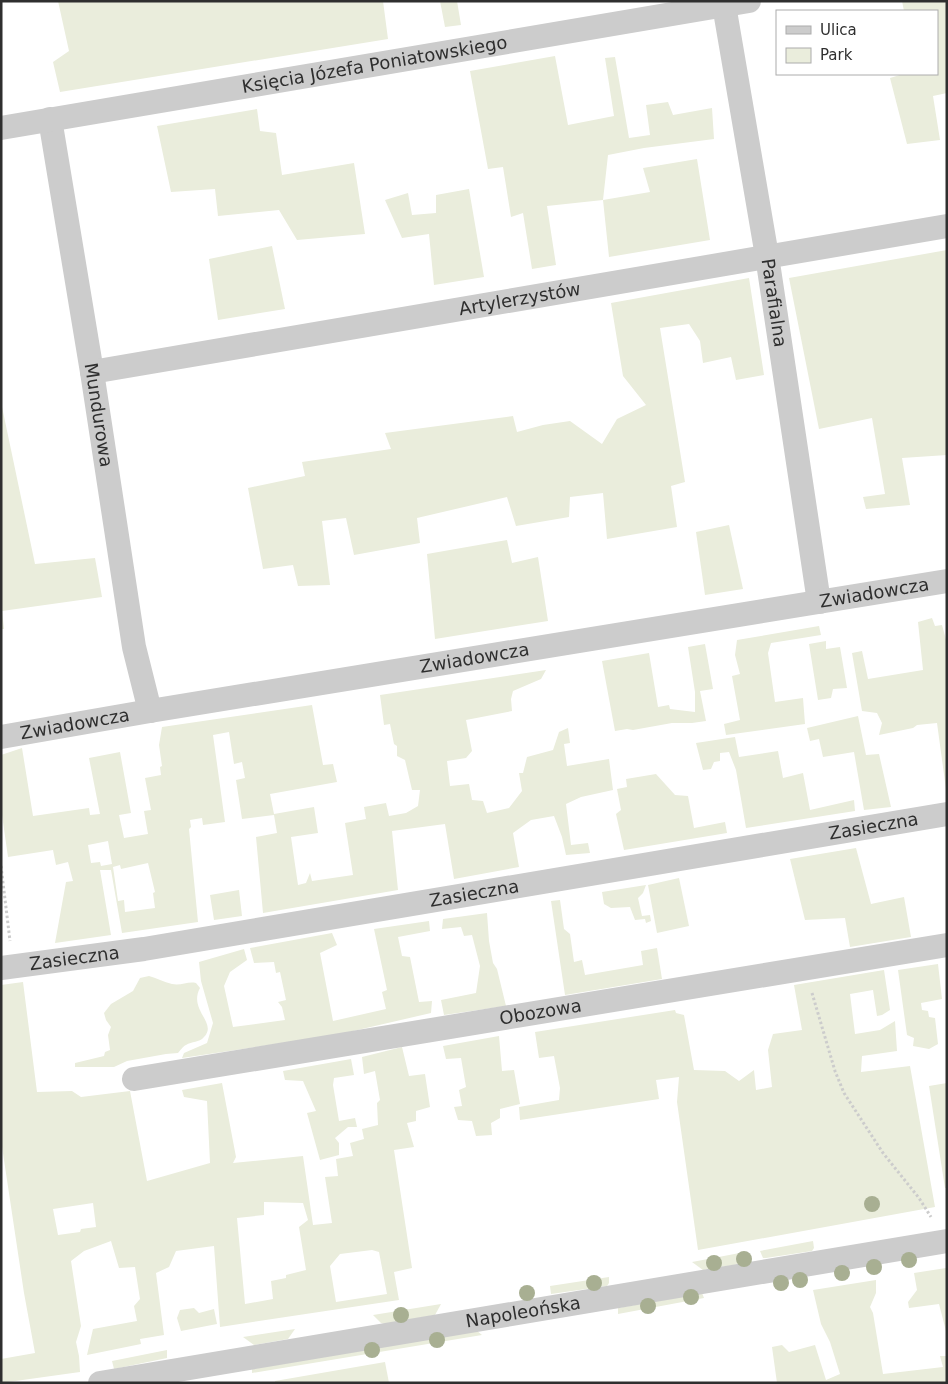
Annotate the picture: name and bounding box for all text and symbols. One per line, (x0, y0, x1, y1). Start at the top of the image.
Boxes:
legend (776, 10, 938, 75)
text: Ulica (820, 21, 857, 39)
street label: Księcia Józefa Poniatowskiego (240, 31, 509, 97)
text: Park (820, 46, 853, 64)
street label: Parafialna (758, 257, 792, 348)
street label: Artylerzystów (457, 278, 582, 319)
street label: Mundurowa (81, 361, 117, 468)
street label: Zwiadowcza (818, 573, 930, 612)
street label: Zwiadowcza (418, 638, 531, 677)
street label: Zwiadowcza (18, 704, 131, 743)
street label: Zasieczna (827, 808, 920, 844)
street label: Zasieczna (428, 875, 520, 911)
street label: Zasieczna (28, 941, 121, 974)
street label: Obozowa (498, 994, 583, 1029)
street label: Napoleońska (464, 1292, 582, 1332)

